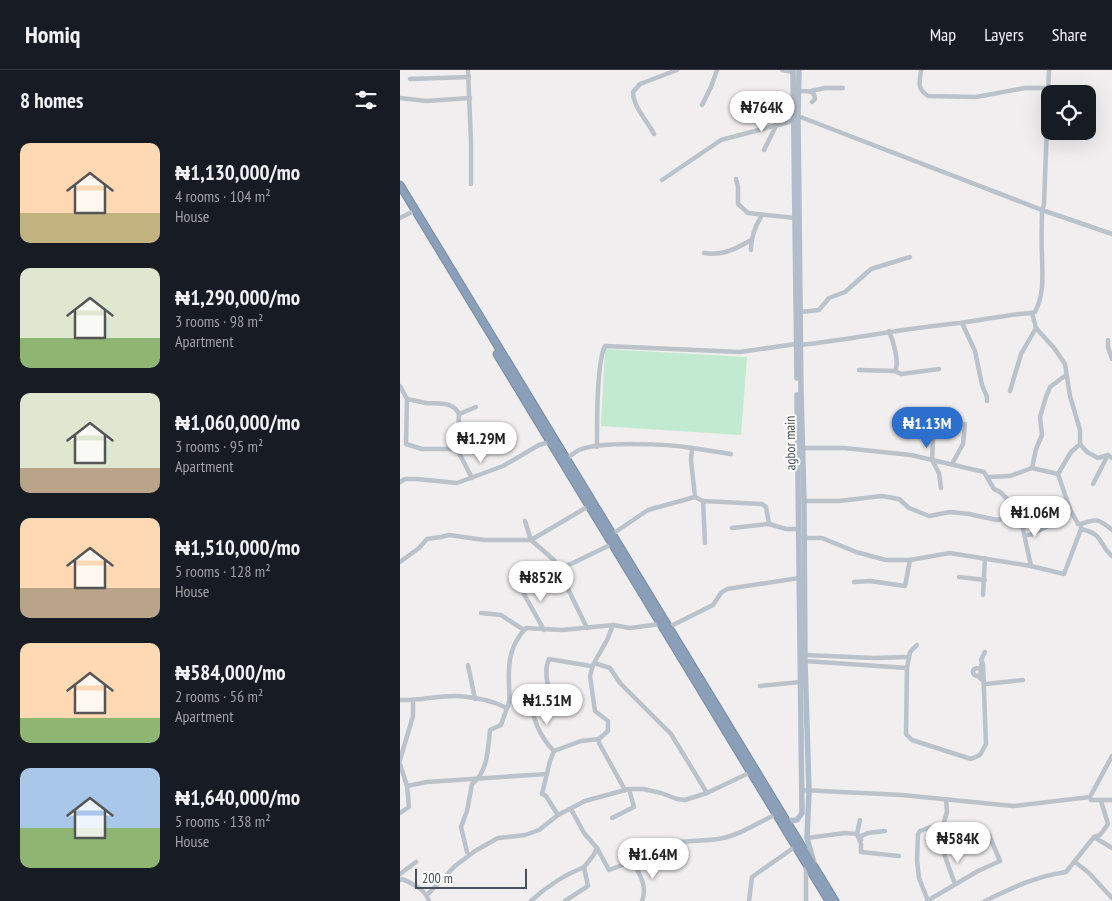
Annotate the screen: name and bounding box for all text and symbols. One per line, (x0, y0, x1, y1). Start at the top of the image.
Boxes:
text: Homiq (25, 19, 80, 50)
text: Map (930, 23, 956, 46)
text: Layers (984, 23, 1024, 46)
text: Share (1052, 23, 1087, 46)
map controls (1041, 85, 1096, 140)
button: locate (1041, 85, 1096, 140)
icon: filters (352, 86, 380, 114)
text: 8 homes (20, 87, 83, 114)
pin: ₦764K (727, 90, 797, 133)
text: ₦764K (741, 97, 783, 117)
text: ₦1,130,000/mo (175, 159, 300, 186)
icon: home (60, 163, 120, 223)
text: 4 rooms · 104 m² (175, 186, 271, 206)
text: House (175, 206, 209, 226)
text: ₦1,290,000/mo (175, 284, 300, 311)
icon: home (60, 288, 120, 348)
text: 3 rooms · 98 m² (175, 311, 263, 331)
text: Apartment (175, 331, 234, 351)
pin: ₦1.13M (886, 406, 968, 449)
text: ₦1,060,000/mo (175, 409, 300, 436)
icon: home (60, 413, 120, 473)
text: ₦1.13M (903, 413, 951, 433)
street label: agbor main (781, 416, 799, 470)
pin: ₦1.29M (440, 422, 522, 464)
text: ₦1.29M (457, 428, 505, 448)
text: 3 rooms · 95 m² (175, 436, 263, 456)
text: Apartment (175, 456, 234, 476)
pin: ₦1.06M (994, 496, 1076, 538)
text: ₦1.06M (1011, 502, 1059, 522)
text: ₦1,510,000/mo (175, 534, 300, 561)
icon: home (60, 538, 120, 598)
pin: ₦852K (506, 560, 576, 603)
text: 5 rooms · 128 m² (175, 561, 271, 581)
text: ₦852K (520, 567, 562, 587)
text: House (175, 581, 209, 601)
text: ₦584,000/mo (175, 659, 286, 686)
icon: home (60, 663, 120, 723)
pin: ₦1.51M (506, 684, 588, 726)
text: 2 rooms · 56 m² (175, 686, 263, 706)
text: ₦1.51M (523, 690, 571, 710)
text: Apartment (175, 706, 234, 726)
text: ₦1,640,000/mo (175, 784, 300, 811)
icon: home (60, 788, 120, 848)
text: 5 rooms · 138 m² (175, 811, 271, 831)
pin: ₦584K (923, 822, 993, 864)
text: ₦584K (937, 828, 979, 848)
text: House (175, 831, 209, 851)
pin: ₦1.64M (612, 838, 694, 880)
text: ₦1.64M (629, 844, 677, 864)
scale bar (415, 866, 528, 889)
text: 200 m (422, 869, 453, 887)

